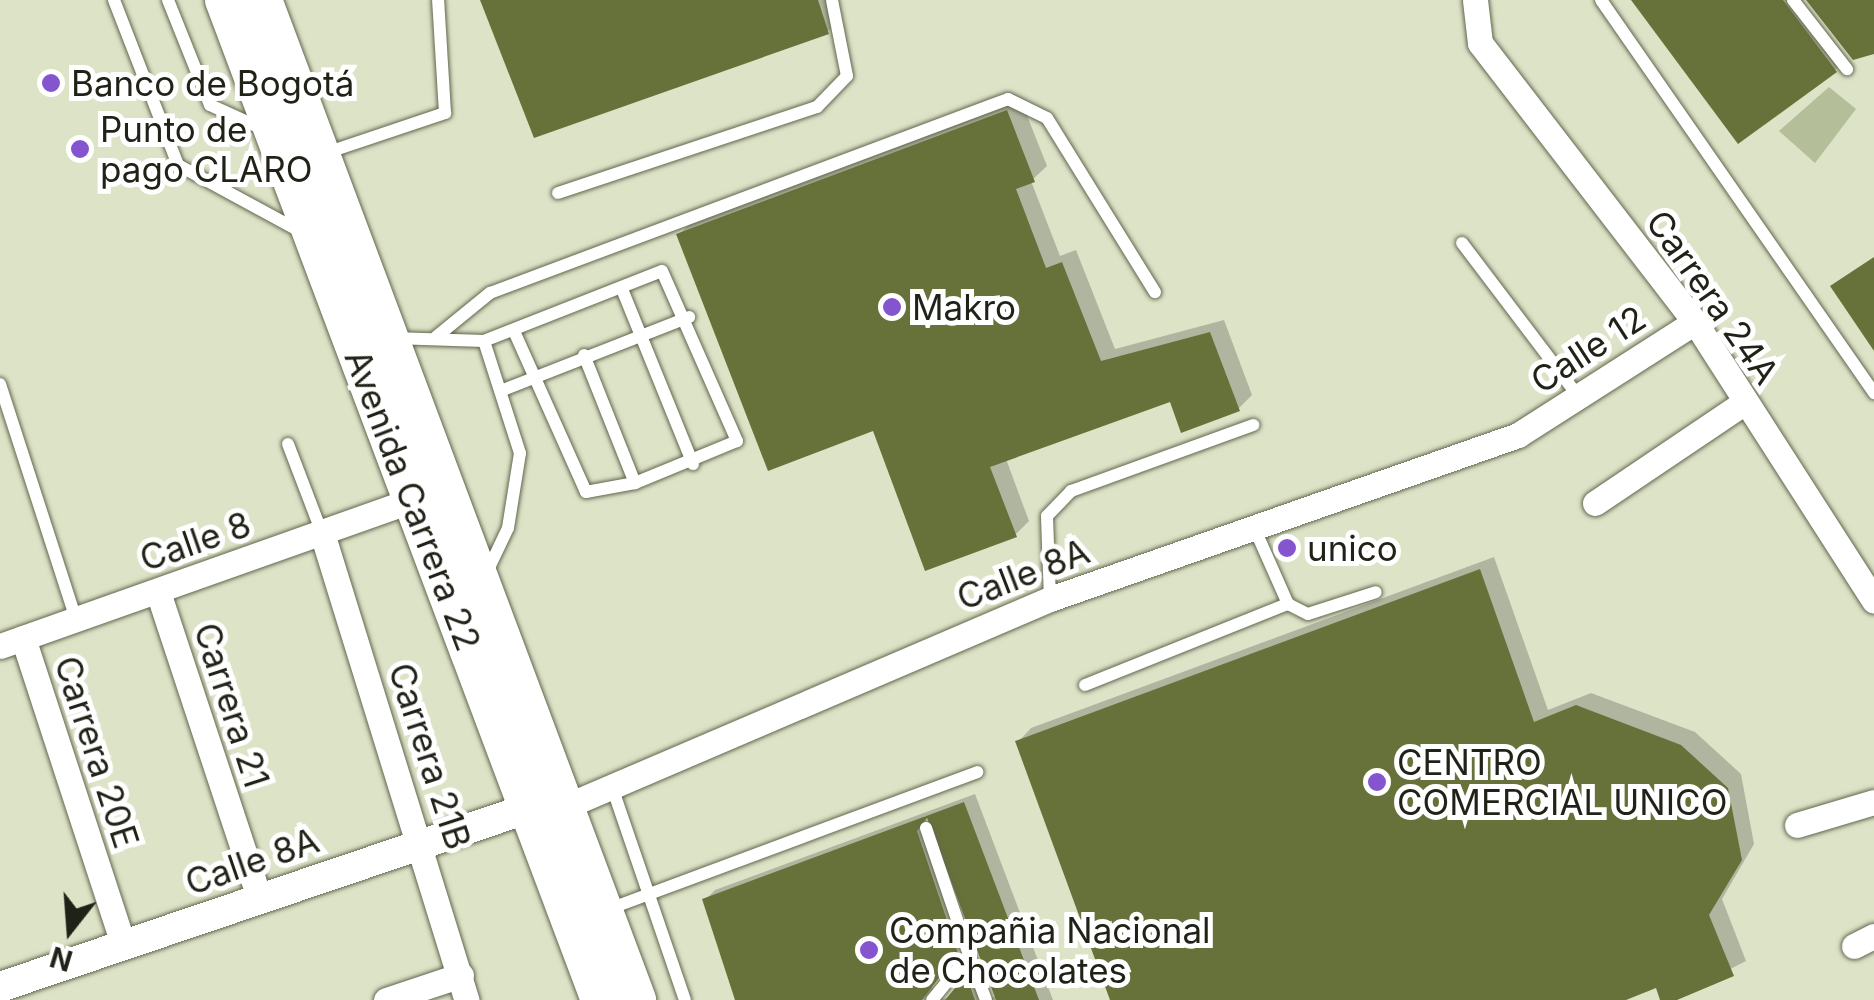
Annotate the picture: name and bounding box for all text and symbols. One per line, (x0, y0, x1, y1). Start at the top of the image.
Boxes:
place label: Banco de Bogotá (71, 62, 354, 104)
marker: Banco de Bogotá (40, 72, 62, 94)
place label: Punto de pago CLARO (100, 108, 313, 190)
marker: Punto de pago CLARO (69, 138, 91, 160)
street label: Carrera 24A (1638, 202, 1788, 392)
place label: Makro (912, 286, 1016, 328)
marker: Makro (881, 296, 903, 318)
street label: Calle 12 (1523, 297, 1653, 401)
street label: Avenida Carrera 22 (336, 344, 490, 656)
street label: Calle 8 (134, 503, 256, 579)
place label: unico (1307, 527, 1398, 569)
street label: Calle 8A (951, 530, 1095, 618)
marker: unico (1276, 537, 1298, 559)
street label: Carrera 21 (186, 618, 278, 792)
street label: Carrera 20E (46, 651, 148, 853)
street label: Carrera 21B (380, 658, 480, 854)
place label: CENTRO COMERCIAL UNICO (1397, 741, 1727, 823)
marker: CENTRO COMERCIAL UNICO (1366, 771, 1388, 793)
street label: Calle 8A (180, 819, 324, 903)
north arrow (20, 880, 120, 980)
place label: Compañia Nacional de Chocolates (889, 909, 1211, 991)
text: N (46, 939, 76, 978)
marker: Compañia Nacional de Chocolates (858, 939, 880, 961)

